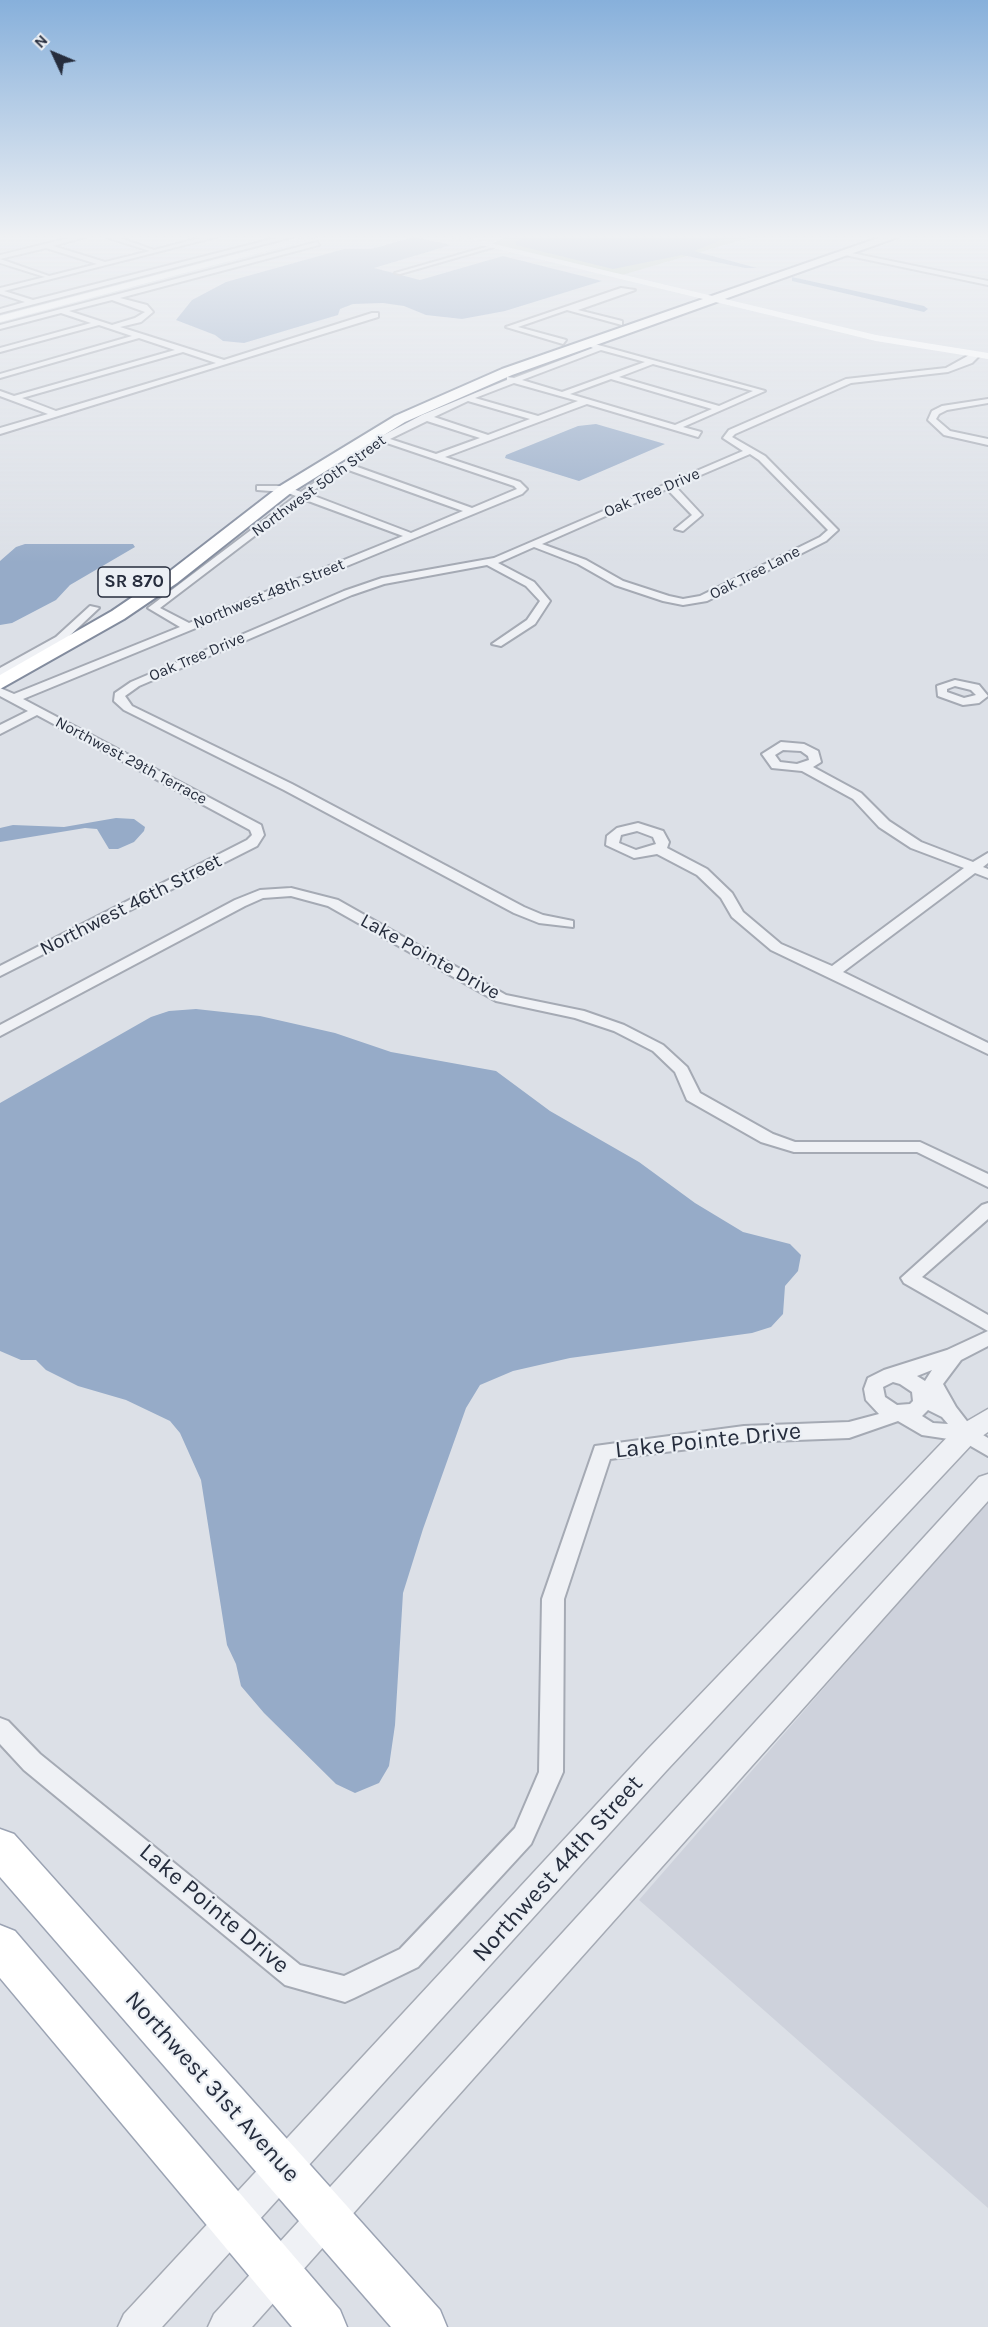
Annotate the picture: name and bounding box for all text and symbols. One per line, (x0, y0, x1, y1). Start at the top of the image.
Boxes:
north arrow (24, 24, 84, 84)
text: N (30, 30, 52, 52)
street label: Northwest 50th Street (248, 431, 390, 541)
street label: Oak Tree Drive (601, 464, 703, 522)
street label: Oak Tree Lane (707, 542, 803, 604)
street label: Northwest 48th Street (191, 555, 347, 633)
road number: SR 870 (98, 567, 170, 597)
street label: Oak Tree Drive (146, 628, 248, 686)
street label: Northwest 29th Terrace (52, 713, 210, 809)
street label: Northwest 46th Street (36, 849, 226, 961)
street label: Lake Pointe Drive (356, 909, 504, 1005)
street label: Lake Pointe Drive (613, 1417, 803, 1465)
street label: Northwest 44th Street (467, 1770, 649, 1968)
street label: Lake Pointe Drive (133, 1838, 295, 1980)
street label: Northwest 31st Avenue (119, 1986, 305, 2188)

